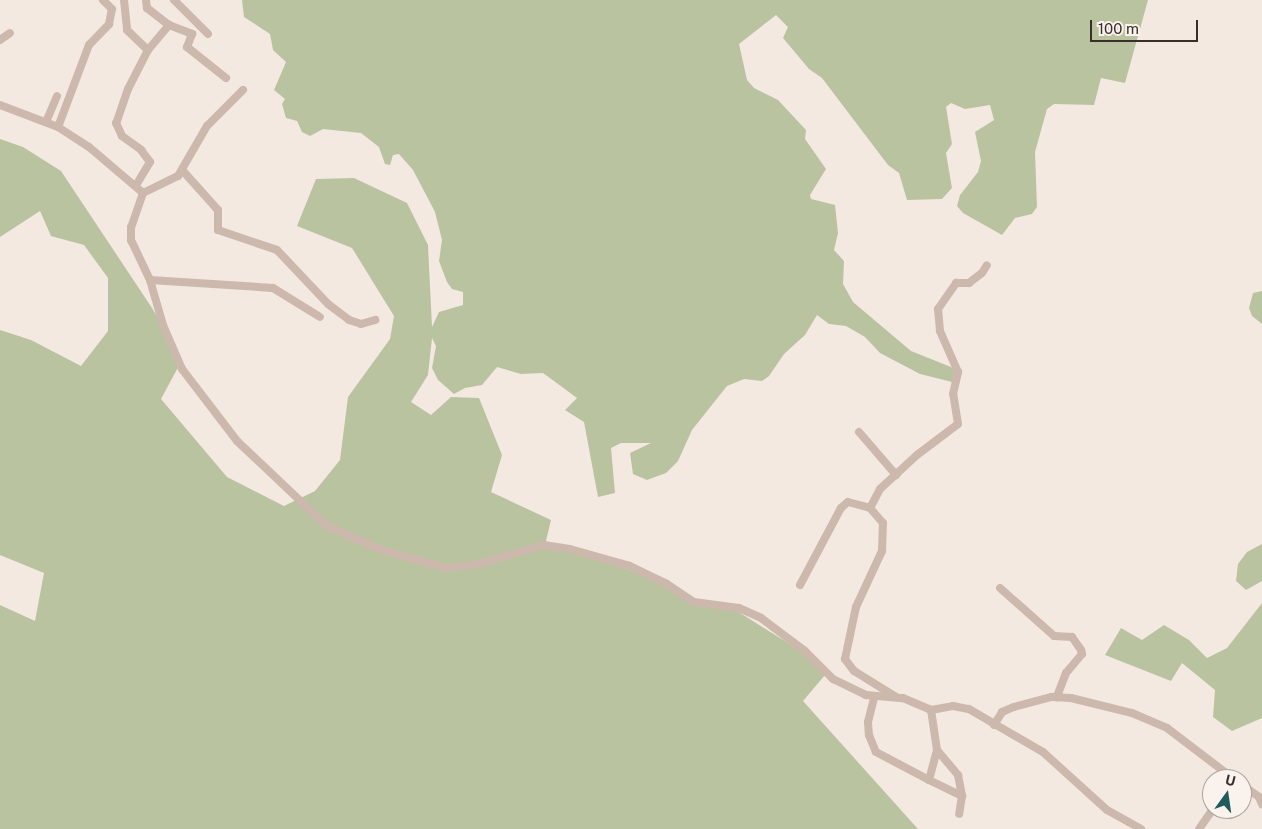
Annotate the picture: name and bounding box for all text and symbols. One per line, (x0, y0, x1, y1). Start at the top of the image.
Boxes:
scale bar (1092, 10, 1200, 42)
text: 100 m (1098, 20, 1139, 37)
north arrow (1202, 769, 1252, 819)
text: U (1224, 771, 1237, 789)

